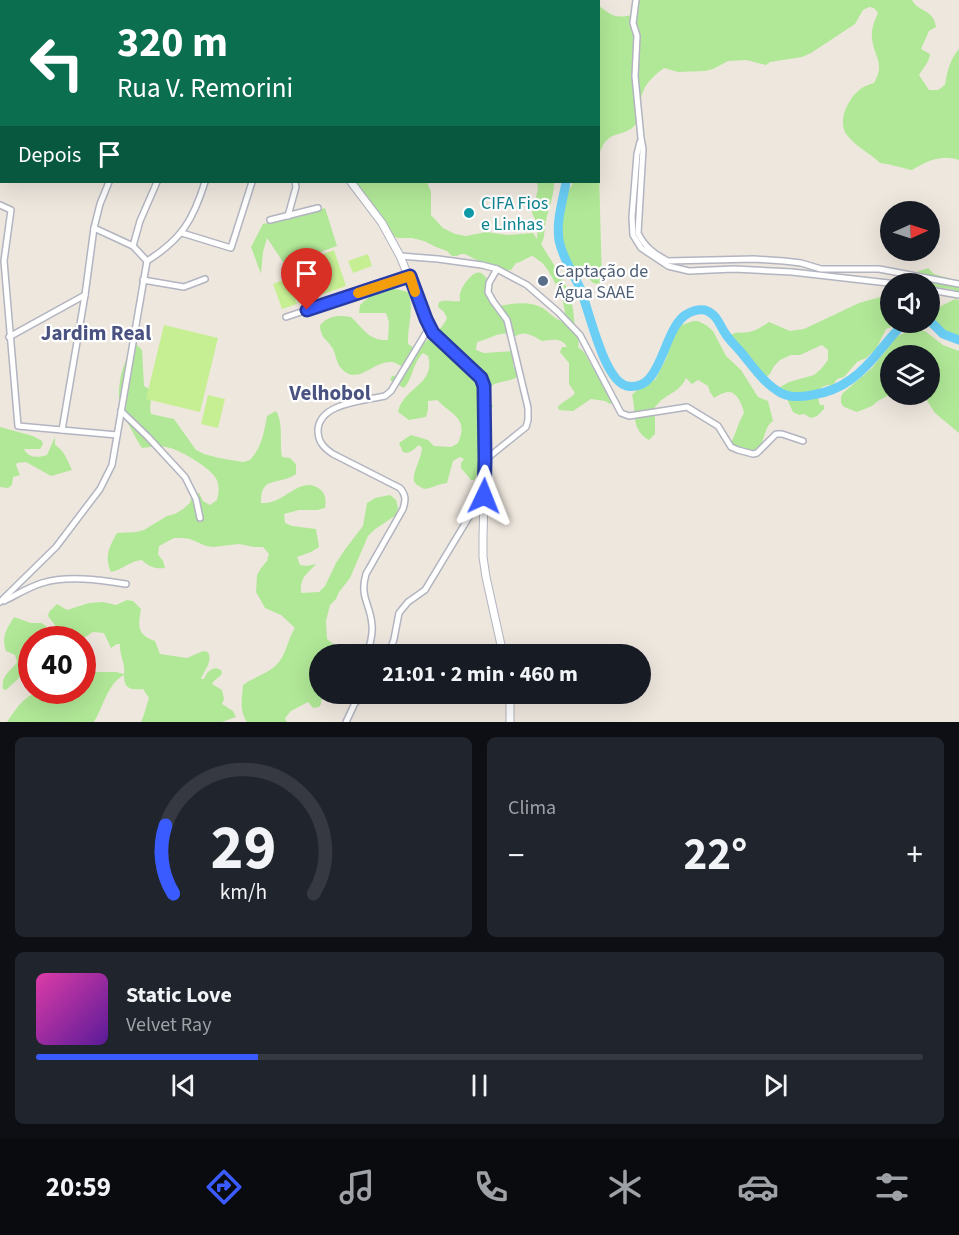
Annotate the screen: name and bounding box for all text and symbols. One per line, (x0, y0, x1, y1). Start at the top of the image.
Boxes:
text: 320 m (117, 13, 228, 73)
icon: left (18, 24, 96, 102)
text: Rua V. Remorini (117, 69, 293, 108)
icon: arrive (93, 138, 126, 171)
text: Depois (18, 139, 81, 171)
place label: CIFA Fios e Linhas (481, 191, 548, 237)
north arrow (880, 201, 940, 261)
map controls (880, 201, 940, 405)
marker: CIFA Fios e Linhas (462, 206, 476, 220)
pin (281, 248, 332, 310)
icon: arrive (290, 257, 323, 290)
place label: Captação de Água SAAE (555, 259, 648, 305)
button: sound (880, 273, 940, 333)
marker: Captação de Água SAAE (536, 274, 550, 288)
district label: Jardim Real (41, 318, 151, 348)
button: layers (880, 345, 940, 405)
district label: Velhobol (288, 378, 371, 408)
position arrow (452, 464, 516, 528)
speed limit sign: 40 (18, 626, 96, 704)
text: 21:01 · 2 min · 460 m (382, 658, 578, 690)
text: Clima (508, 794, 556, 822)
text: 29 (211, 804, 276, 893)
text: 22° (684, 823, 747, 887)
text: − (508, 832, 524, 879)
text: + (907, 832, 923, 879)
text: km/h (220, 877, 267, 908)
text: Static Love (126, 979, 232, 1011)
text: Velvet Ray (126, 1011, 212, 1039)
icon: previous (167, 1069, 200, 1102)
icon: pause (463, 1069, 496, 1102)
icon: next (759, 1069, 792, 1102)
icon: directions (203, 1166, 245, 1208)
icon: music (336, 1166, 378, 1208)
icon: phone (470, 1166, 512, 1208)
icon: climate (604, 1166, 646, 1208)
icon: car (737, 1166, 779, 1208)
icon: filters (871, 1166, 913, 1208)
text: 20:59 (46, 1168, 111, 1207)

